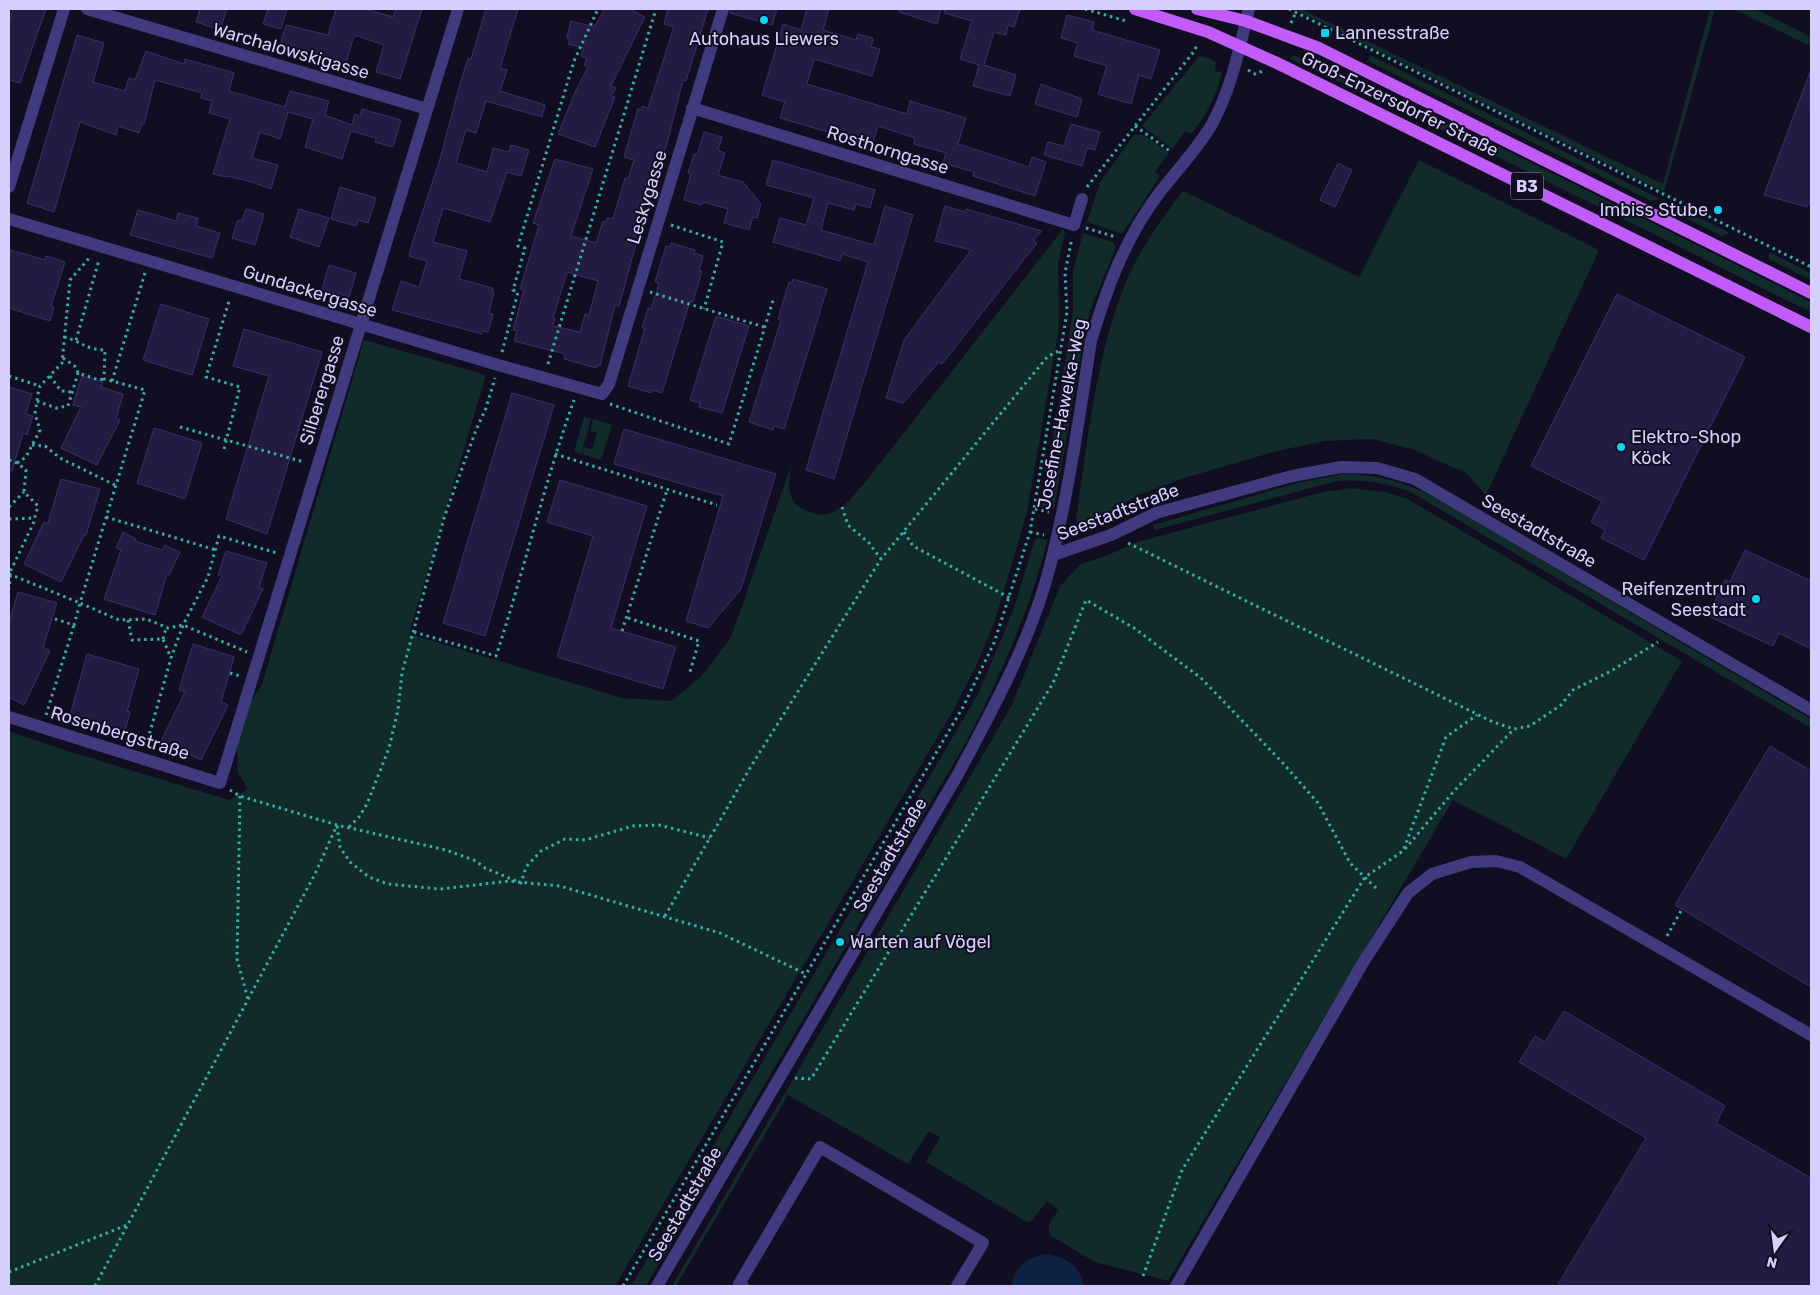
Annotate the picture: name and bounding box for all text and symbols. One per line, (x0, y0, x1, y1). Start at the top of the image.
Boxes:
marker: Autohaus Liewers (758, 14, 770, 26)
street label: Warchalowskigasse (210, 18, 372, 84)
place label: Lannesstraße (1335, 22, 1450, 44)
marker: Lannesstraße (1319, 27, 1331, 39)
place label: Autohaus Liewers (689, 28, 839, 50)
street label: Groß-Enzersdorfer Straße (1298, 47, 1502, 161)
street label: Rosthorngasse (824, 121, 952, 179)
street label: Leskygasse (622, 147, 672, 247)
road number: B3 (1511, 172, 1543, 200)
place label: Imbiss Stube (1599, 199, 1708, 221)
marker: Imbiss Stube (1712, 204, 1724, 216)
street label: Gundackergasse (240, 260, 380, 322)
street label: Josefine-Hawelka-Weg (1033, 317, 1091, 511)
street label: Silberergasse (295, 333, 349, 447)
place label: Elektro-Shop Köck (1631, 426, 1741, 469)
marker: Elektro-Shop Köck (1615, 441, 1627, 453)
street label: Seestadtstraße (1054, 479, 1182, 545)
street label: Seestadtstraße (1478, 489, 1600, 573)
place label: Reifenzentrum Seestadt (1622, 578, 1746, 621)
marker: Reifenzentrum Seestadt (1750, 593, 1762, 605)
street label: Rosenbergstraße (48, 701, 192, 765)
street label: Seestadtstraße (848, 794, 932, 916)
place label: Warten auf Vögel (850, 931, 991, 953)
marker: Warten auf Vögel (834, 936, 846, 948)
street label: Seestadtstraße (643, 1143, 727, 1265)
north arrow (1750, 1225, 1800, 1275)
text: N (1765, 1253, 1779, 1272)

